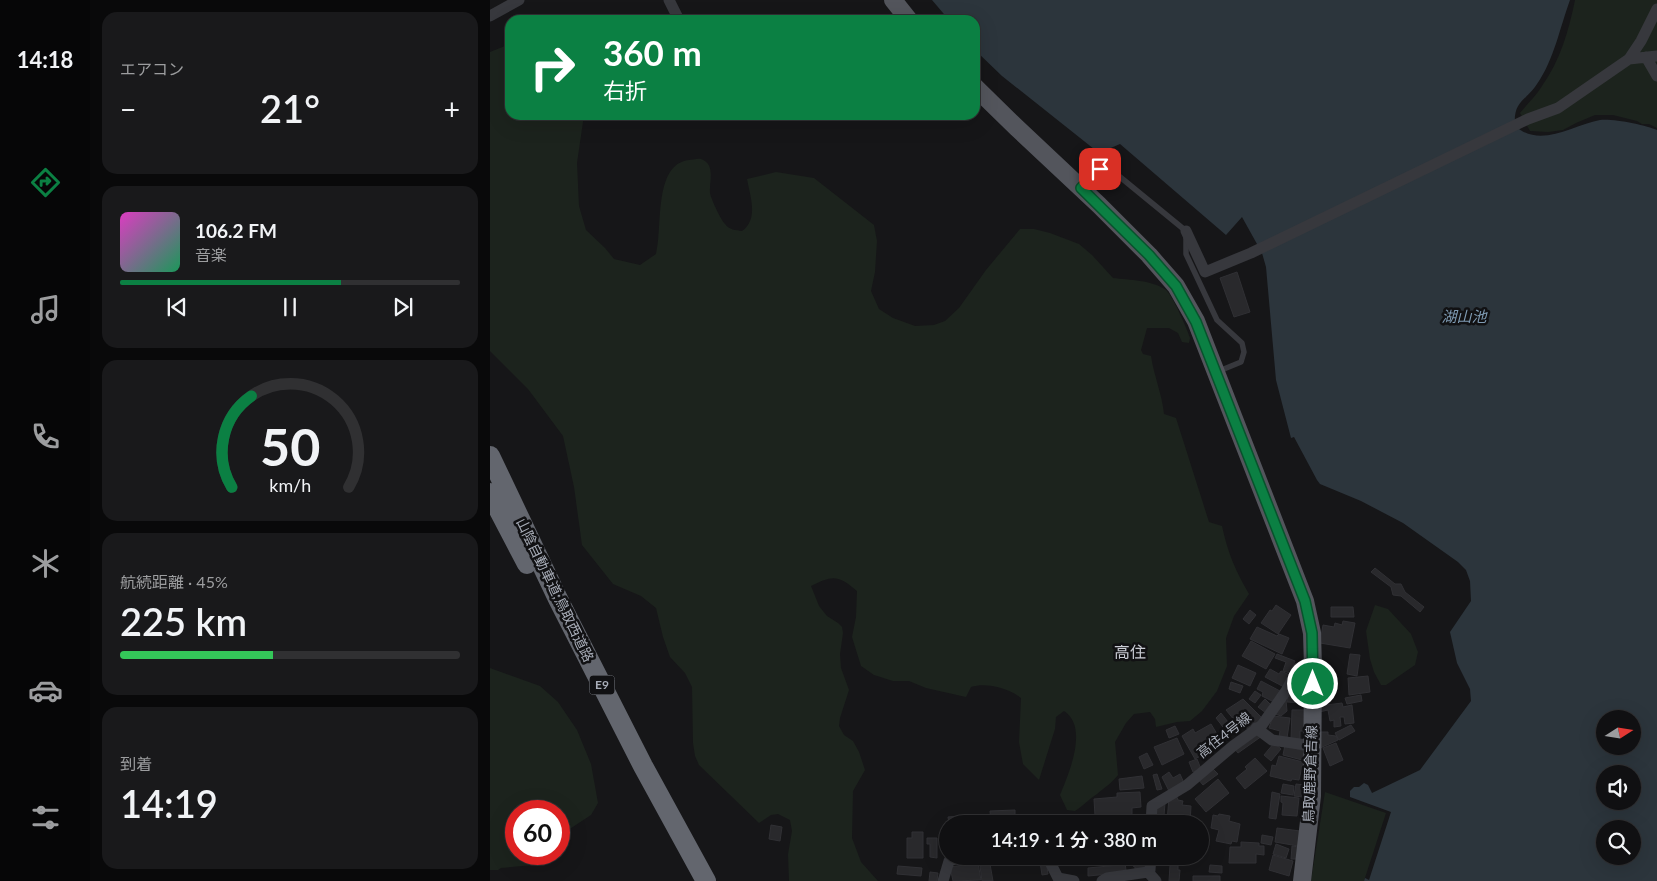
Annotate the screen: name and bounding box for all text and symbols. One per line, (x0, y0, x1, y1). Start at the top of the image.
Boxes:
text: 360 m (603, 31, 702, 73)
icon: right (520, 35, 585, 100)
text: 14:18 (17, 46, 73, 73)
text: エアコン (120, 59, 184, 78)
text: 右折 (603, 77, 647, 104)
text: 21° (260, 85, 320, 131)
text: − (120, 92, 136, 126)
text: + (444, 92, 460, 126)
pin (1079, 148, 1121, 190)
icon: arrive (1086, 155, 1114, 183)
icon: directions (28, 165, 63, 200)
text: 106.2 FM (195, 219, 277, 242)
text: 音楽 (195, 245, 227, 264)
icon: music (28, 292, 63, 327)
icon: previous (163, 293, 191, 321)
icon: pause (276, 293, 304, 321)
icon: next (389, 293, 417, 321)
water label: 湖山池 (1441, 307, 1488, 325)
text: 50 (260, 415, 320, 477)
icon: phone (28, 419, 63, 454)
text: km/h (269, 474, 311, 496)
street label: 山陰自動車道;鳥取西道路 (513, 515, 598, 664)
icon: climate (28, 546, 63, 581)
text: 航続距離 · 45% (120, 572, 228, 591)
text: 225 km (120, 598, 247, 644)
district label: 高住 (1114, 642, 1146, 661)
position arrow (1286, 657, 1338, 709)
icon: car (28, 673, 63, 708)
road number: E9 (590, 676, 614, 694)
street label: 高住4号線 (1193, 708, 1254, 761)
north arrow (1596, 710, 1641, 755)
map controls (1596, 710, 1641, 865)
street label: 鳥取鹿野倉吉線 (1299, 725, 1320, 823)
text: 到着 (120, 754, 152, 773)
button: sound (1596, 765, 1641, 810)
text: 14:19 (120, 780, 218, 826)
icon: filters (28, 800, 63, 835)
speed limit sign: 60 (505, 800, 570, 865)
button: search (1596, 820, 1641, 865)
text: 14:19 · 1 分 · 380 m (991, 828, 1157, 851)

